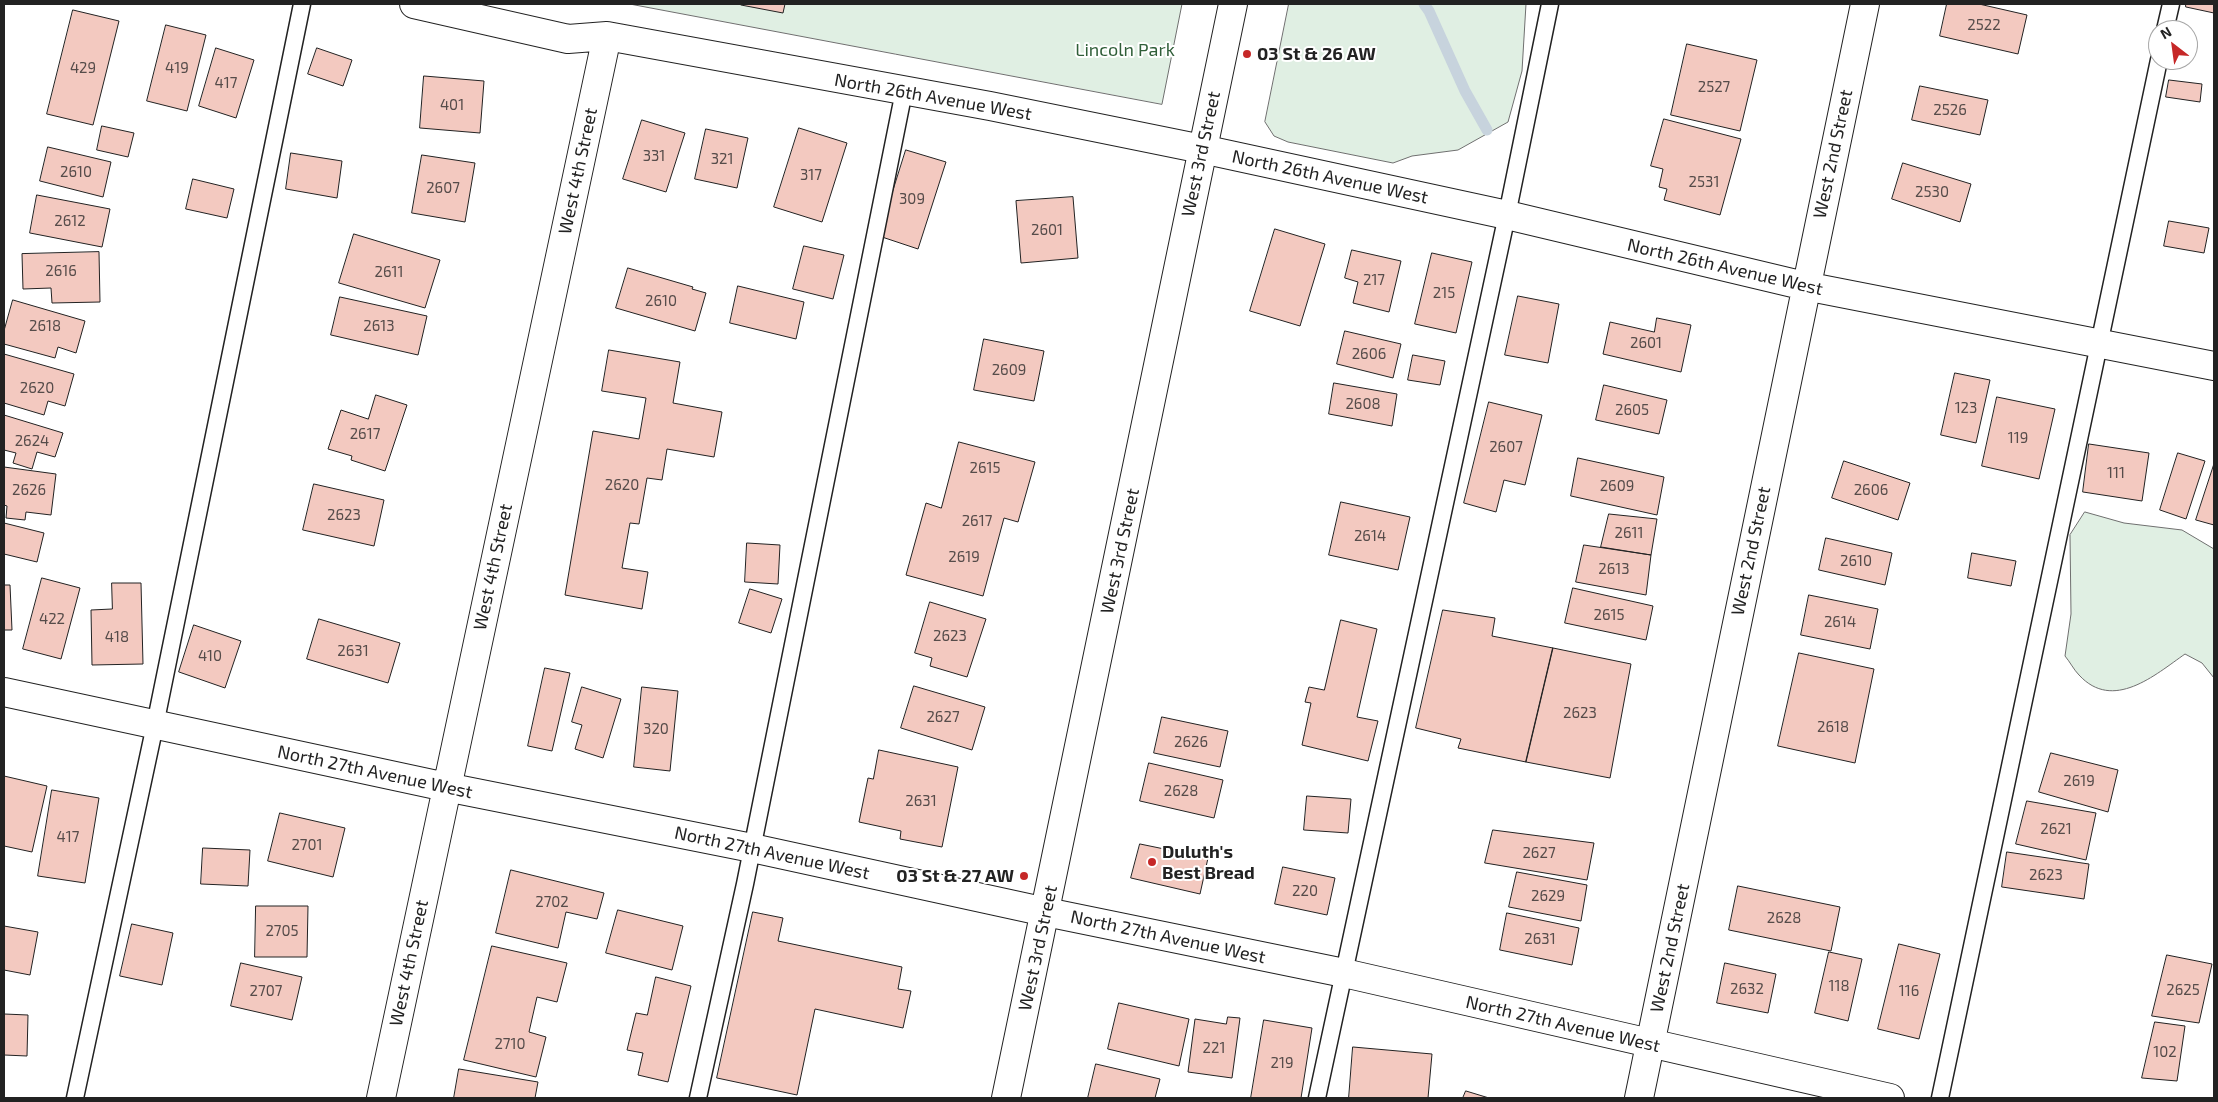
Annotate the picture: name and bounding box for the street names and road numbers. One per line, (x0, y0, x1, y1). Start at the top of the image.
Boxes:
street label: North 26th Avenue West (833, 69, 1033, 125)
street label: West 2nd Street (1809, 88, 1857, 220)
street label: West 3rd Street (1177, 89, 1225, 219)
street label: West 4th Street (554, 106, 602, 236)
street label: North 26th Avenue West (1230, 146, 1430, 208)
street label: North 26th Avenue West (1625, 234, 1825, 300)
street label: West 2nd Street (1727, 485, 1775, 617)
street label: West 3rd Street (1096, 486, 1144, 616)
street label: West 4th Street (469, 502, 517, 632)
street label: North 27th Avenue West (275, 741, 475, 803)
street label: North 27th Avenue West (672, 822, 872, 884)
street label: West 2nd Street (1646, 882, 1694, 1014)
street label: West 3rd Street (1014, 883, 1062, 1013)
street label: West 4th Street (385, 898, 433, 1028)
street label: North 27th Avenue West (1068, 906, 1268, 968)
street label: North 27th Avenue West (1464, 991, 1662, 1057)

